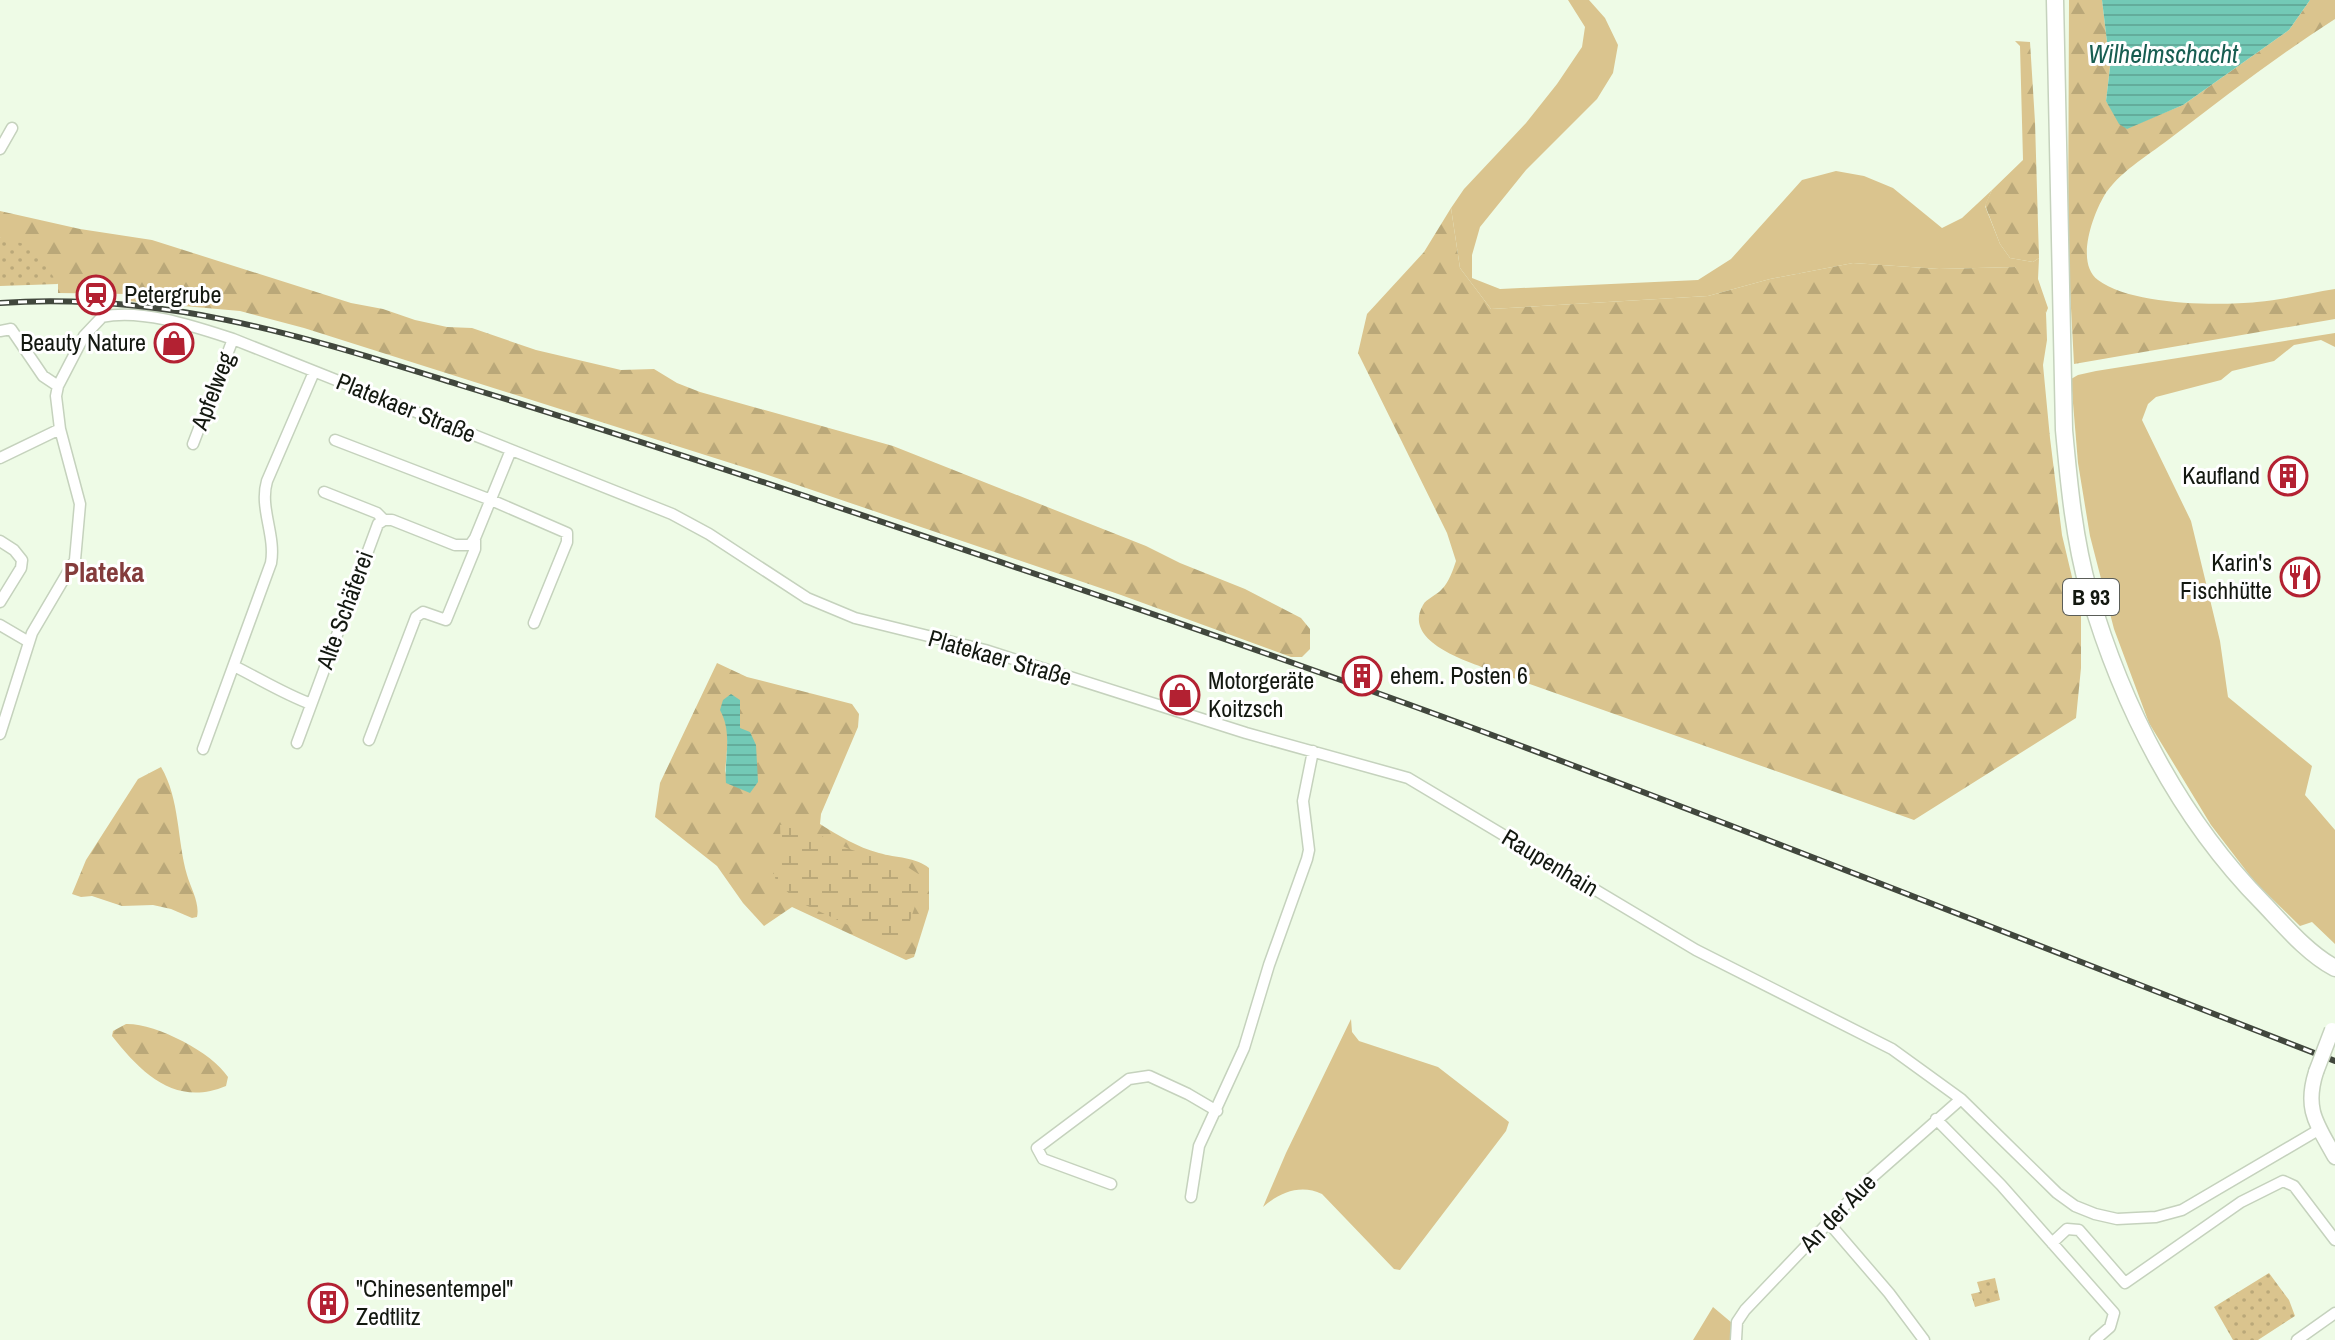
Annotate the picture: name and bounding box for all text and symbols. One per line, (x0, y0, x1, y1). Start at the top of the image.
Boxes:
water label: Wilhelmschacht (2088, 36, 2239, 71)
station icon: Petergrube (75, 274, 117, 316)
place label: Petergrube (124, 278, 221, 310)
shop icon: Beauty Nature (153, 322, 195, 364)
place label: Beauty Nature (20, 326, 146, 358)
street label: Apfelweg (182, 347, 242, 435)
street label: Platekaer Straße (332, 365, 481, 450)
building icon: Kaufland (2267, 455, 2309, 497)
place label: Kaufland (2182, 459, 2260, 491)
street label: Alte Schäferei (308, 546, 380, 674)
place label: Karin's Fischhütte (2180, 546, 2272, 606)
district label: Plateka (64, 553, 144, 591)
restaurant icon: Karin's Fischhütte (2279, 556, 2321, 598)
road number: B 93 (2063, 579, 2119, 615)
street label: Platekaer Straße (925, 621, 1076, 693)
building icon: ehem. Posten 6 (1341, 655, 1383, 697)
place label: ehem. Posten 6 (1390, 659, 1528, 691)
place label: Motorgeräte Koitzsch (1208, 664, 1314, 724)
shop icon: Motorgeräte Koitzsch (1159, 674, 1201, 716)
street label: Raupenhain (1496, 821, 1605, 903)
street label: An der Aue (1791, 1166, 1883, 1259)
place label: "Chinesentempel" Zedtlitz (356, 1272, 513, 1332)
building icon: "Chinesentempel" Zedtlitz (307, 1282, 349, 1324)

